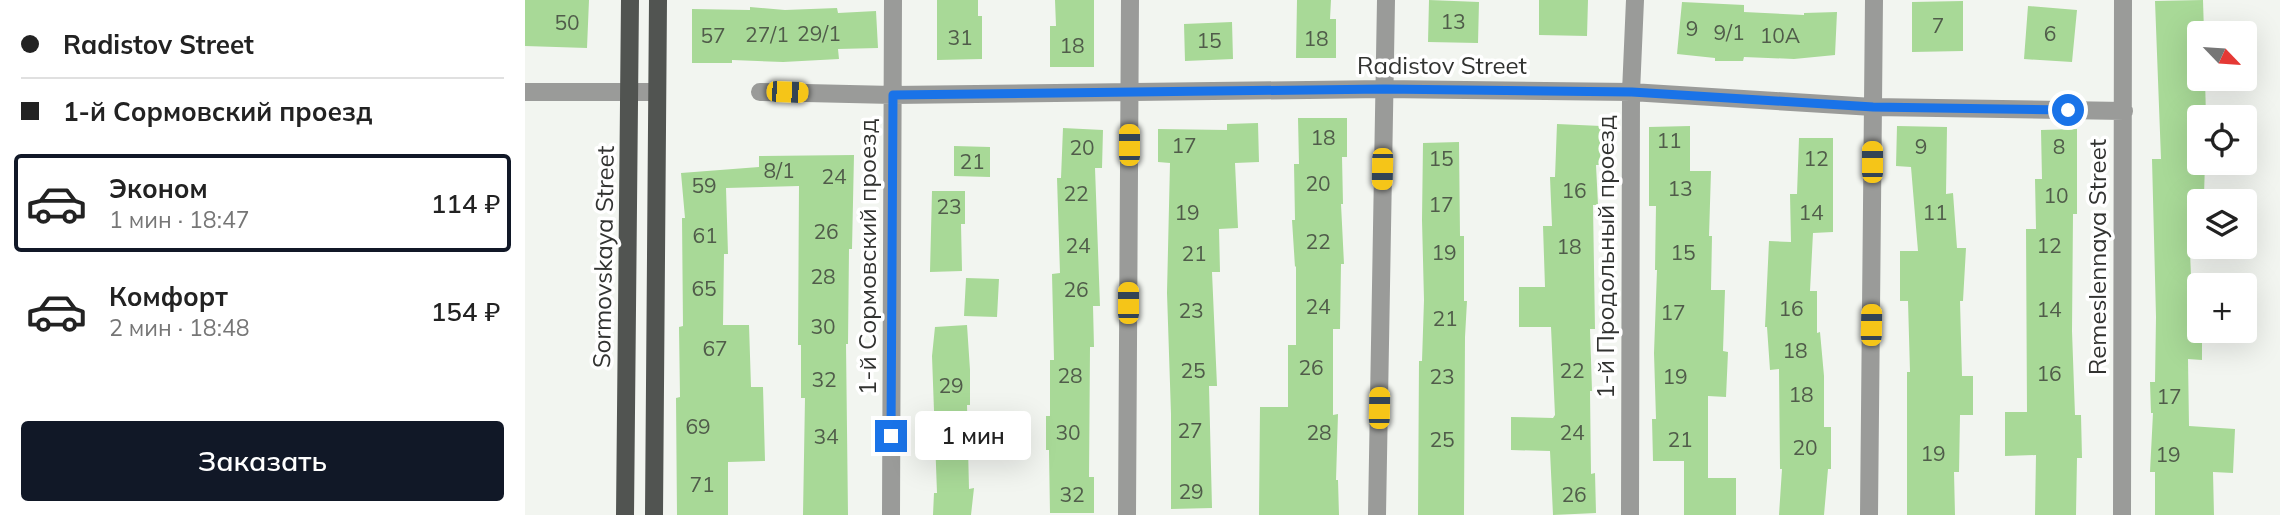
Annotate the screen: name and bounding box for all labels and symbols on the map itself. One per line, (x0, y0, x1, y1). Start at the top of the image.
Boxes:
house number: 13 (1440, 8, 1466, 34)
house number: 50 (554, 9, 580, 35)
house number: 7 (1932, 12, 1944, 38)
house number: 9 (1686, 15, 1698, 41)
house number: 9/1 (1713, 19, 1745, 45)
house number: 29/1 (797, 20, 841, 46)
house number: 6 (2044, 20, 2056, 46)
house number: 27/1 (745, 21, 789, 47)
north arrow (2187, 21, 2257, 91)
house number: 57 (700, 22, 726, 48)
house number: 10А (1760, 22, 1801, 48)
house number: 31 (947, 24, 973, 50)
house number: 18 (1303, 25, 1329, 51)
house number: 15 (1196, 27, 1222, 53)
house number: 18 (1059, 32, 1085, 58)
street label: Radistov Street (1357, 50, 1527, 80)
car (766, 81, 809, 103)
route start (2052, 94, 2084, 126)
street label: 1-й Продольный проезд (1590, 115, 1620, 399)
street label: 1-й Сормовский проезд (852, 119, 882, 395)
car (1119, 124, 1140, 166)
house number: 18 (1310, 124, 1336, 150)
house number: 11 (1656, 127, 1682, 153)
house number: 17 (1171, 132, 1197, 158)
house number: 9 (1915, 133, 1927, 159)
house number: 8 (2053, 133, 2065, 159)
house number: 20 (1069, 134, 1095, 160)
street label: Remeslennaya Street (2082, 139, 2112, 375)
car (1862, 141, 1883, 183)
house number: 15 (1428, 145, 1454, 171)
house number: 12 (1803, 145, 1829, 171)
street label: Sormovskaya Street (586, 146, 620, 368)
house number: 21 (959, 148, 985, 174)
car (1372, 148, 1393, 190)
house number: 8/1 (763, 157, 795, 183)
house number: 24 (821, 163, 847, 189)
house number: 20 (1305, 170, 1331, 196)
house number: 59 (691, 172, 717, 198)
house number: 13 (1667, 175, 1693, 201)
house number: 16 (1561, 177, 1587, 203)
house number: 22 (1063, 180, 1089, 206)
house number: 10 (2043, 182, 2069, 208)
house number: 17 (1428, 191, 1454, 217)
house number: 23 (936, 193, 962, 219)
house number: 19 (1174, 199, 1200, 225)
house number: 14 (1798, 199, 1824, 225)
house number: 11 (1922, 199, 1948, 225)
house number: 26 (813, 218, 839, 244)
house number: 61 (692, 222, 718, 248)
house number: 22 (1305, 228, 1331, 254)
house number: 24 (1065, 232, 1091, 258)
house number: 12 (2036, 232, 2062, 258)
house number: 18 (1556, 233, 1582, 259)
house number: 19 (1431, 239, 1457, 265)
house number: 15 (1670, 239, 1696, 265)
house number: 21 (1181, 240, 1207, 266)
house number: 28 (810, 263, 836, 289)
house number: 65 (691, 275, 717, 301)
house number: 26 (1063, 276, 1089, 302)
car (1118, 282, 1139, 324)
house number: 24 (1305, 293, 1331, 319)
house number: 16 (1778, 295, 1804, 321)
house number: 14 (2036, 296, 2062, 322)
house number: 23 (1178, 297, 1204, 323)
house number: 17 (1660, 299, 1686, 325)
car (1861, 304, 1882, 346)
house number: 21 (1432, 305, 1458, 331)
house number: 30 (810, 313, 836, 339)
house number: 67 (702, 335, 728, 361)
house number: 18 (1782, 337, 1808, 363)
house number: 26 (1298, 354, 1324, 380)
house number: 25 (1180, 357, 1206, 383)
house number: 22 (1559, 357, 1585, 383)
house number: 16 (2036, 360, 2062, 386)
house number: 28 (1057, 362, 1083, 388)
house number: 23 (1429, 363, 1455, 389)
house number: 19 (1662, 363, 1688, 389)
house number: 32 (811, 366, 837, 392)
house number: 29 (938, 372, 964, 398)
house number: 18 (1788, 381, 1814, 407)
house number: 17 (2156, 383, 2182, 409)
car (1369, 387, 1390, 429)
callout: 1 мин (915, 412, 1031, 460)
house number: 69 (685, 413, 711, 439)
house number: 27 (1177, 417, 1203, 443)
house number: 30 (1055, 419, 1081, 445)
house number: 28 (1306, 419, 1332, 445)
house number: 24 (1559, 419, 1585, 445)
route end (875, 420, 907, 452)
house number: 34 (813, 423, 839, 449)
house number: 25 (1429, 426, 1455, 452)
house number: 21 (1667, 426, 1693, 452)
house number: 20 (1792, 434, 1818, 460)
house number: 19 (1920, 440, 1946, 466)
house number: 19 (2155, 441, 2181, 467)
house number: 71 (689, 471, 715, 497)
house number: 29 (1178, 478, 1204, 504)
house number: 32 (1059, 481, 1085, 507)
house number: 26 (1561, 481, 1587, 507)

